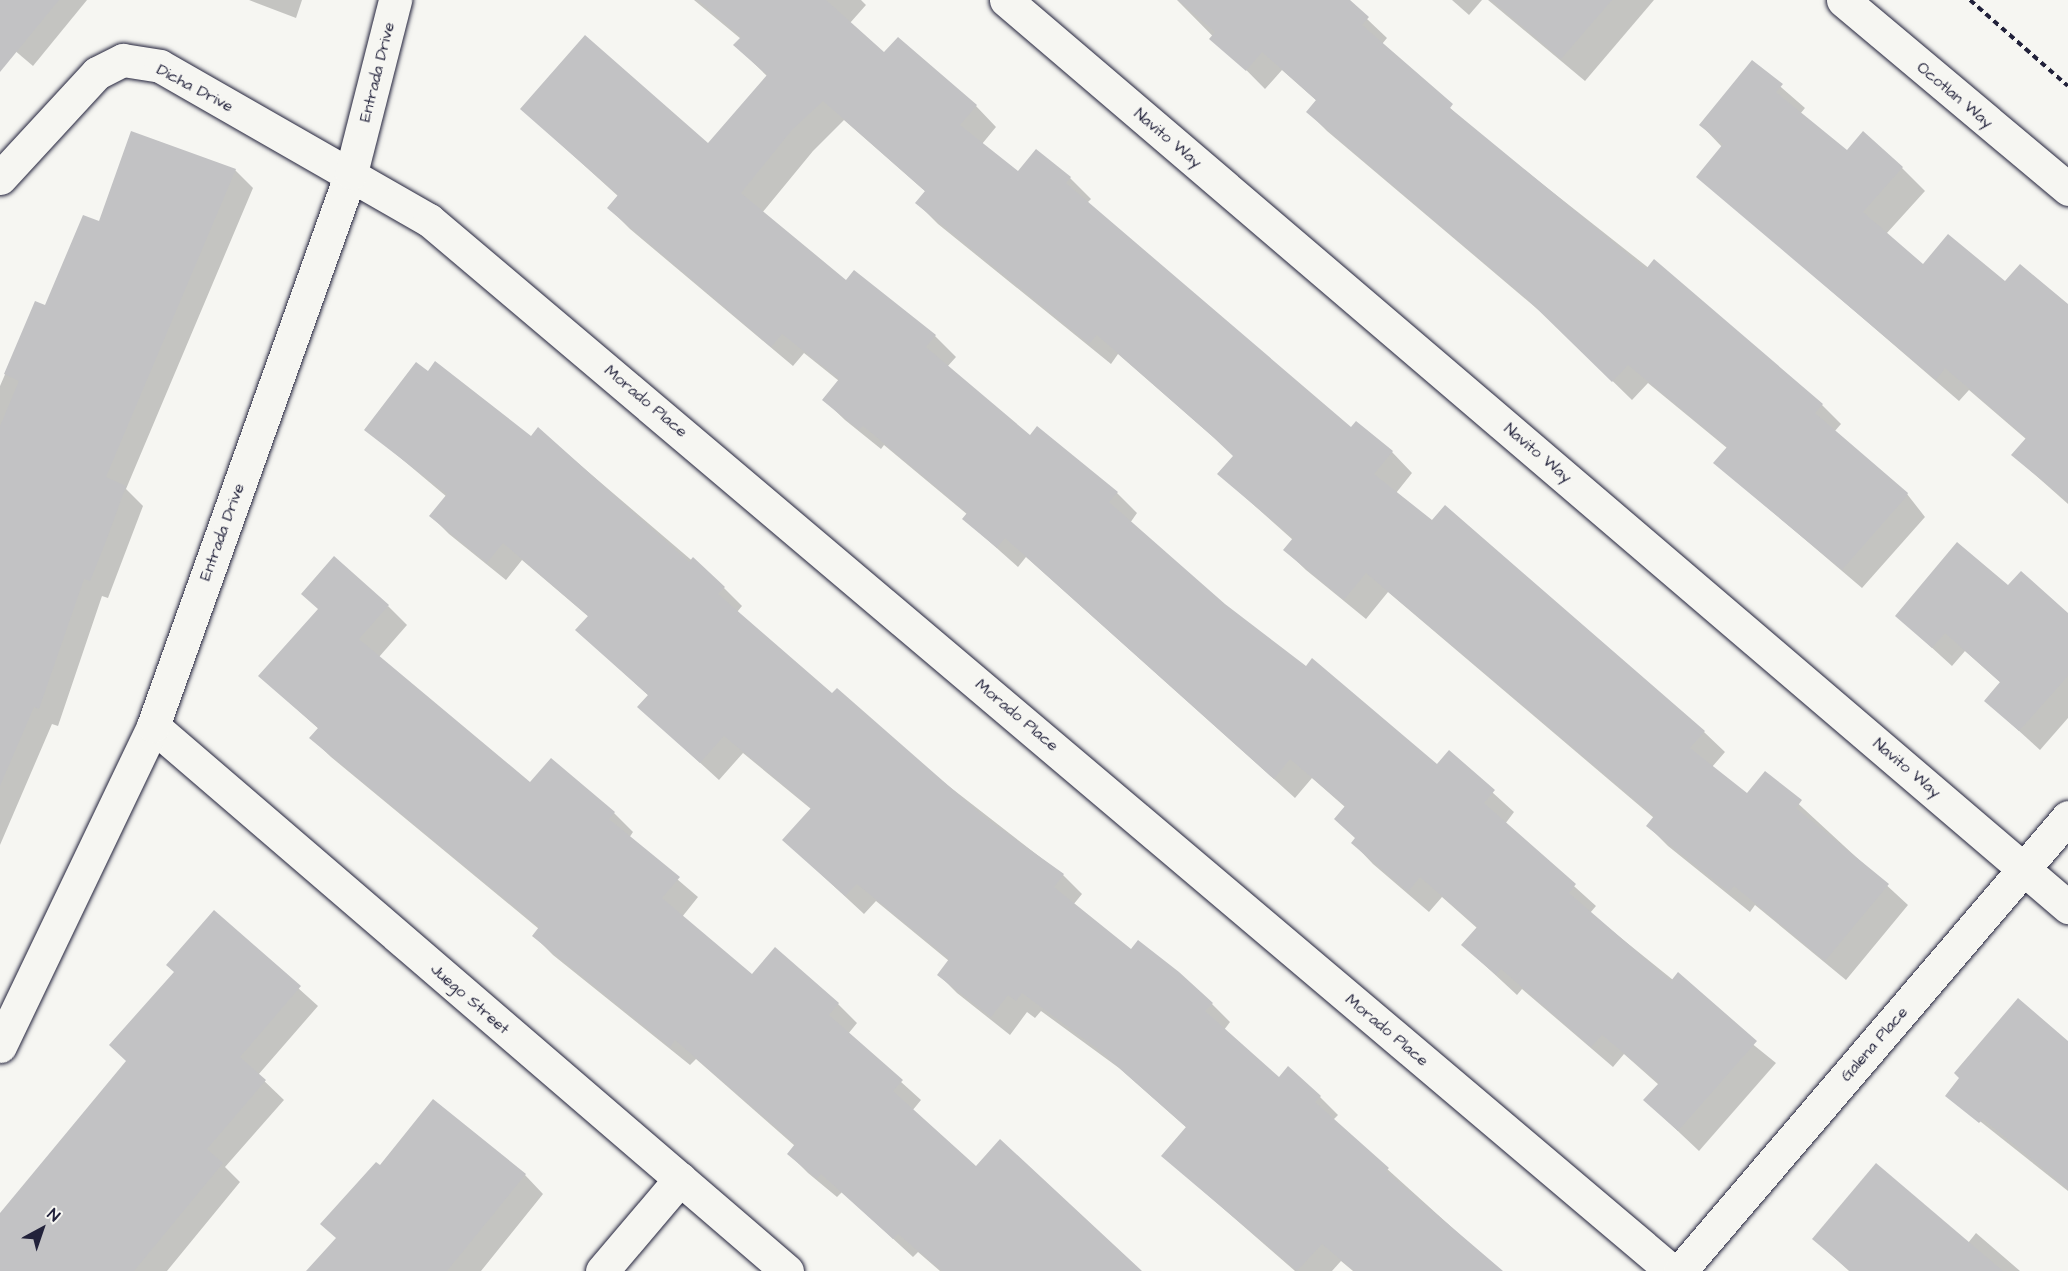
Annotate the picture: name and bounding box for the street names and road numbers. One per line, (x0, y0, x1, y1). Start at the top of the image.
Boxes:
street label: Entrada Drive (355, 20, 399, 124)
street label: Ocotlan Way (1913, 58, 1997, 132)
street label: Dicha Drive (153, 60, 237, 116)
street label: Navito Way (1130, 104, 1206, 172)
street label: Morado Place (601, 361, 691, 441)
street label: Navito Way (1500, 419, 1576, 487)
street label: Entrada Drive (195, 481, 249, 583)
street label: Morado Place (972, 675, 1062, 755)
street label: Navito Way (1869, 734, 1945, 802)
street label: Juego Street (427, 960, 513, 1038)
street label: Morado Place (1342, 990, 1432, 1070)
street label: Galena Place (1836, 1003, 1912, 1085)

